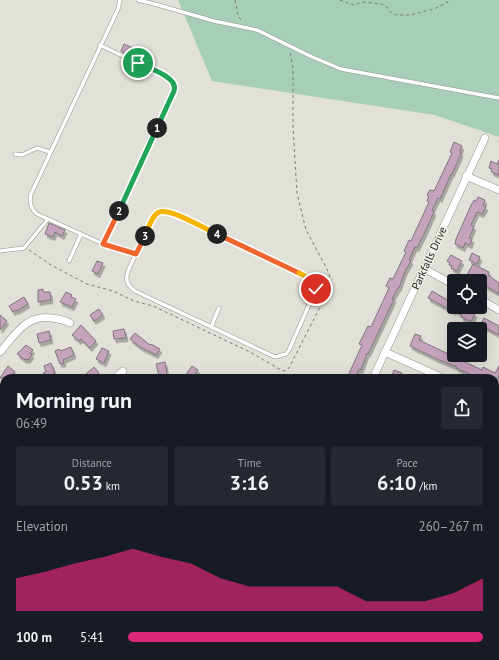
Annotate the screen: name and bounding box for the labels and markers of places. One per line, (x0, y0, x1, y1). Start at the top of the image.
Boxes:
pin (121, 46, 155, 80)
pin: 1 (147, 118, 167, 138)
pin: 2 (109, 201, 129, 221)
pin: 4 (207, 224, 227, 244)
pin: 3 (135, 226, 155, 246)
pin (299, 272, 333, 306)

